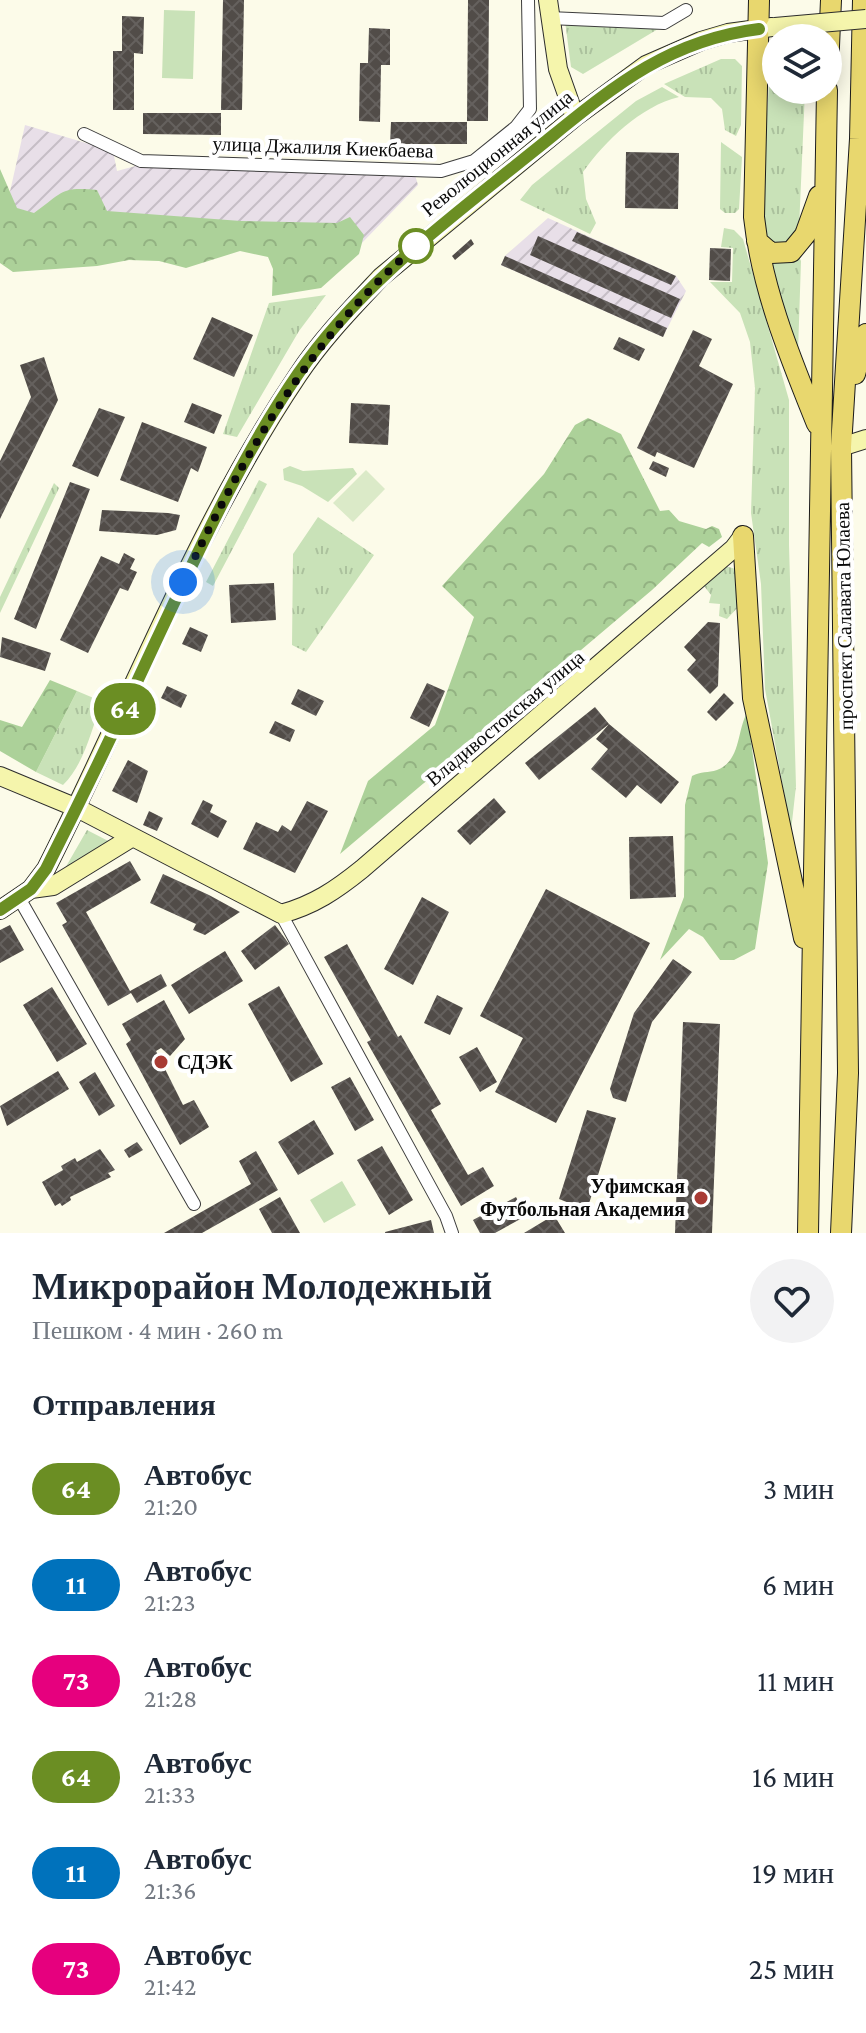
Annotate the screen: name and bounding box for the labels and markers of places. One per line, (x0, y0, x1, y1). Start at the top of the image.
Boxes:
unlabelled marker (399, 229, 433, 263)
place label: СДЭК (177, 1051, 233, 1074)
marker: СДЭК (152, 1053, 170, 1071)
place label: Уфимская Футбольная Академия (480, 1175, 685, 1221)
marker: Уфимская Футбольная Академия (692, 1189, 710, 1207)

